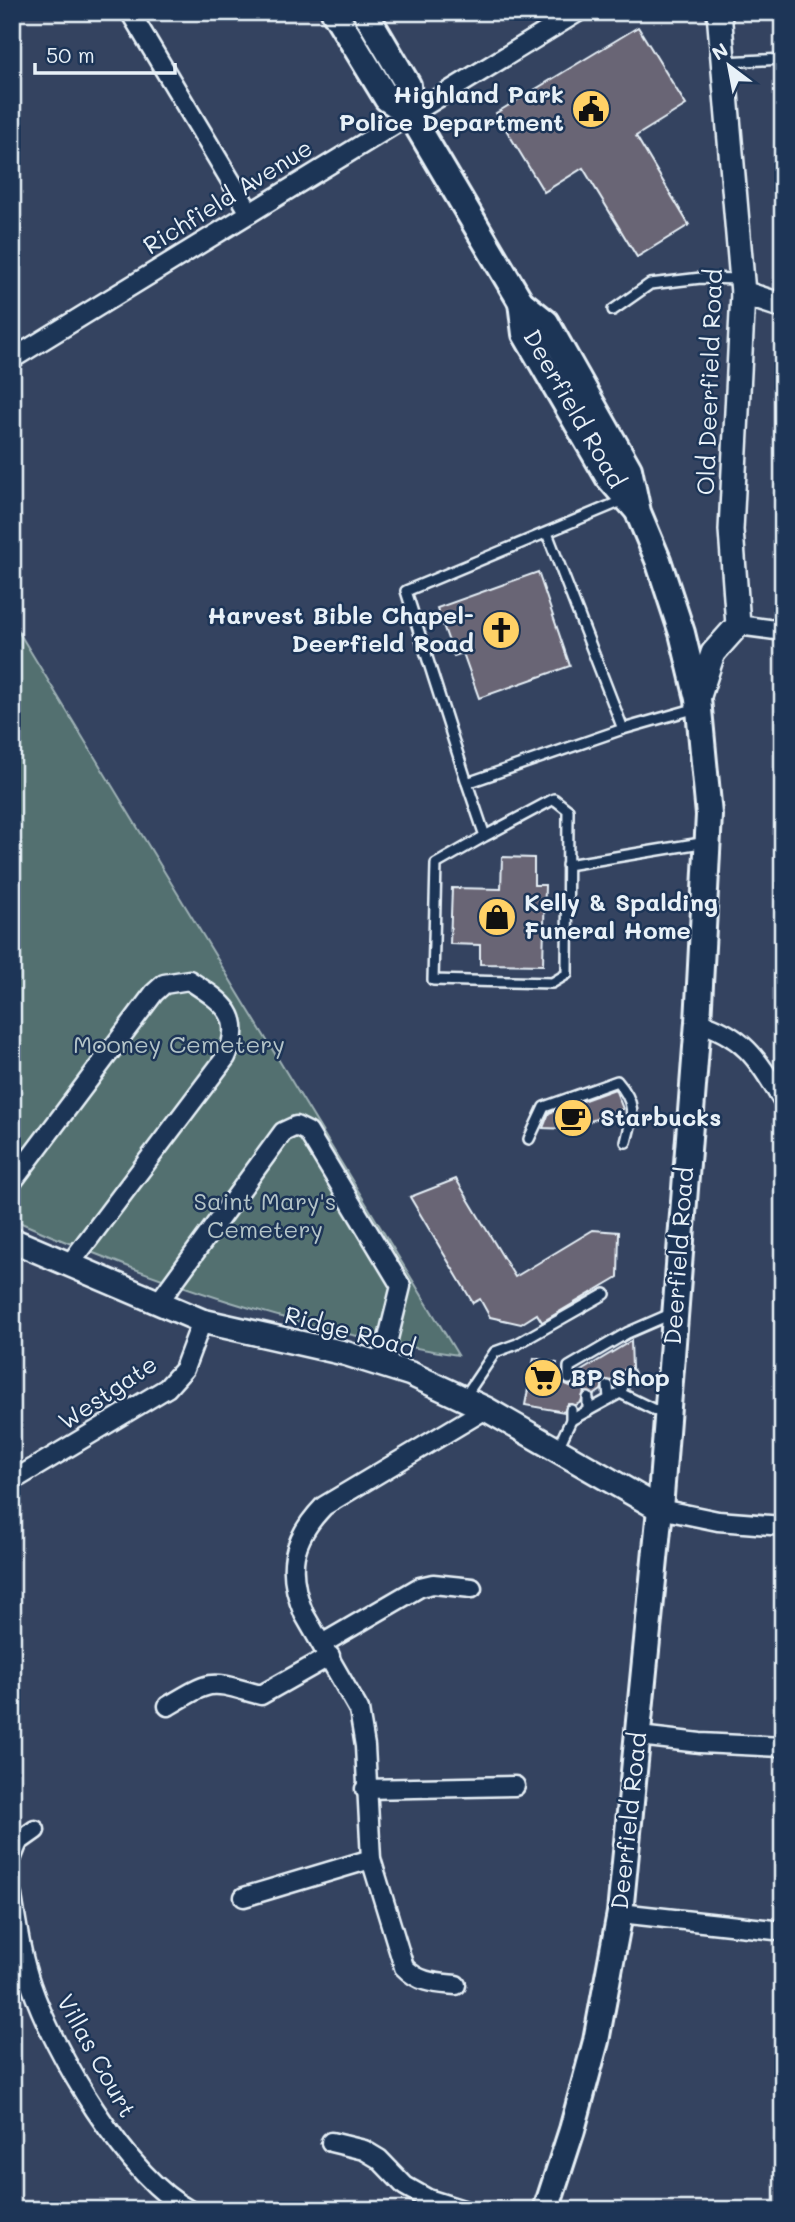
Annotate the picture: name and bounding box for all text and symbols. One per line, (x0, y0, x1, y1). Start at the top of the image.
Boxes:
scale bar (35, 32, 175, 76)
north arrow (694, 32, 764, 102)
text: N (707, 37, 732, 66)
text: 50 m (46, 41, 95, 68)
place label: Highland Park Police Department (339, 78, 564, 137)
public building icon: Highland Park Police Department (570, 88, 612, 130)
street label: Richfield Avenue (137, 131, 318, 260)
street label: Old Deerfield Road (689, 268, 728, 496)
street label: Deerfield Road (517, 323, 633, 493)
place label: Harvest Bible Chapel- Deerfield Road (207, 599, 474, 658)
church icon: Harvest Bible Chapel- Deerfield Road (480, 609, 522, 651)
place label: Kelly & Spalding Funeral Home (524, 886, 718, 945)
shop icon: Kelly & Spalding Funeral Home (476, 896, 518, 938)
park label: Mooney Cemetery (73, 1028, 285, 1059)
cafe icon: Starbucks (552, 1097, 594, 1139)
place label: Starbucks (600, 1101, 721, 1132)
street label: Deerfield Road (656, 1166, 699, 1346)
park label: Saint Mary's Cemetery (194, 1185, 336, 1244)
street label: Ridge Road (282, 1298, 419, 1363)
street label: Westgate (52, 1347, 162, 1436)
supermarket icon: BP Shop (522, 1357, 564, 1399)
place label: BP Shop (570, 1361, 670, 1392)
street label: Deerfield Road (603, 1730, 652, 1911)
street label: Villas Court (51, 1988, 144, 2122)

